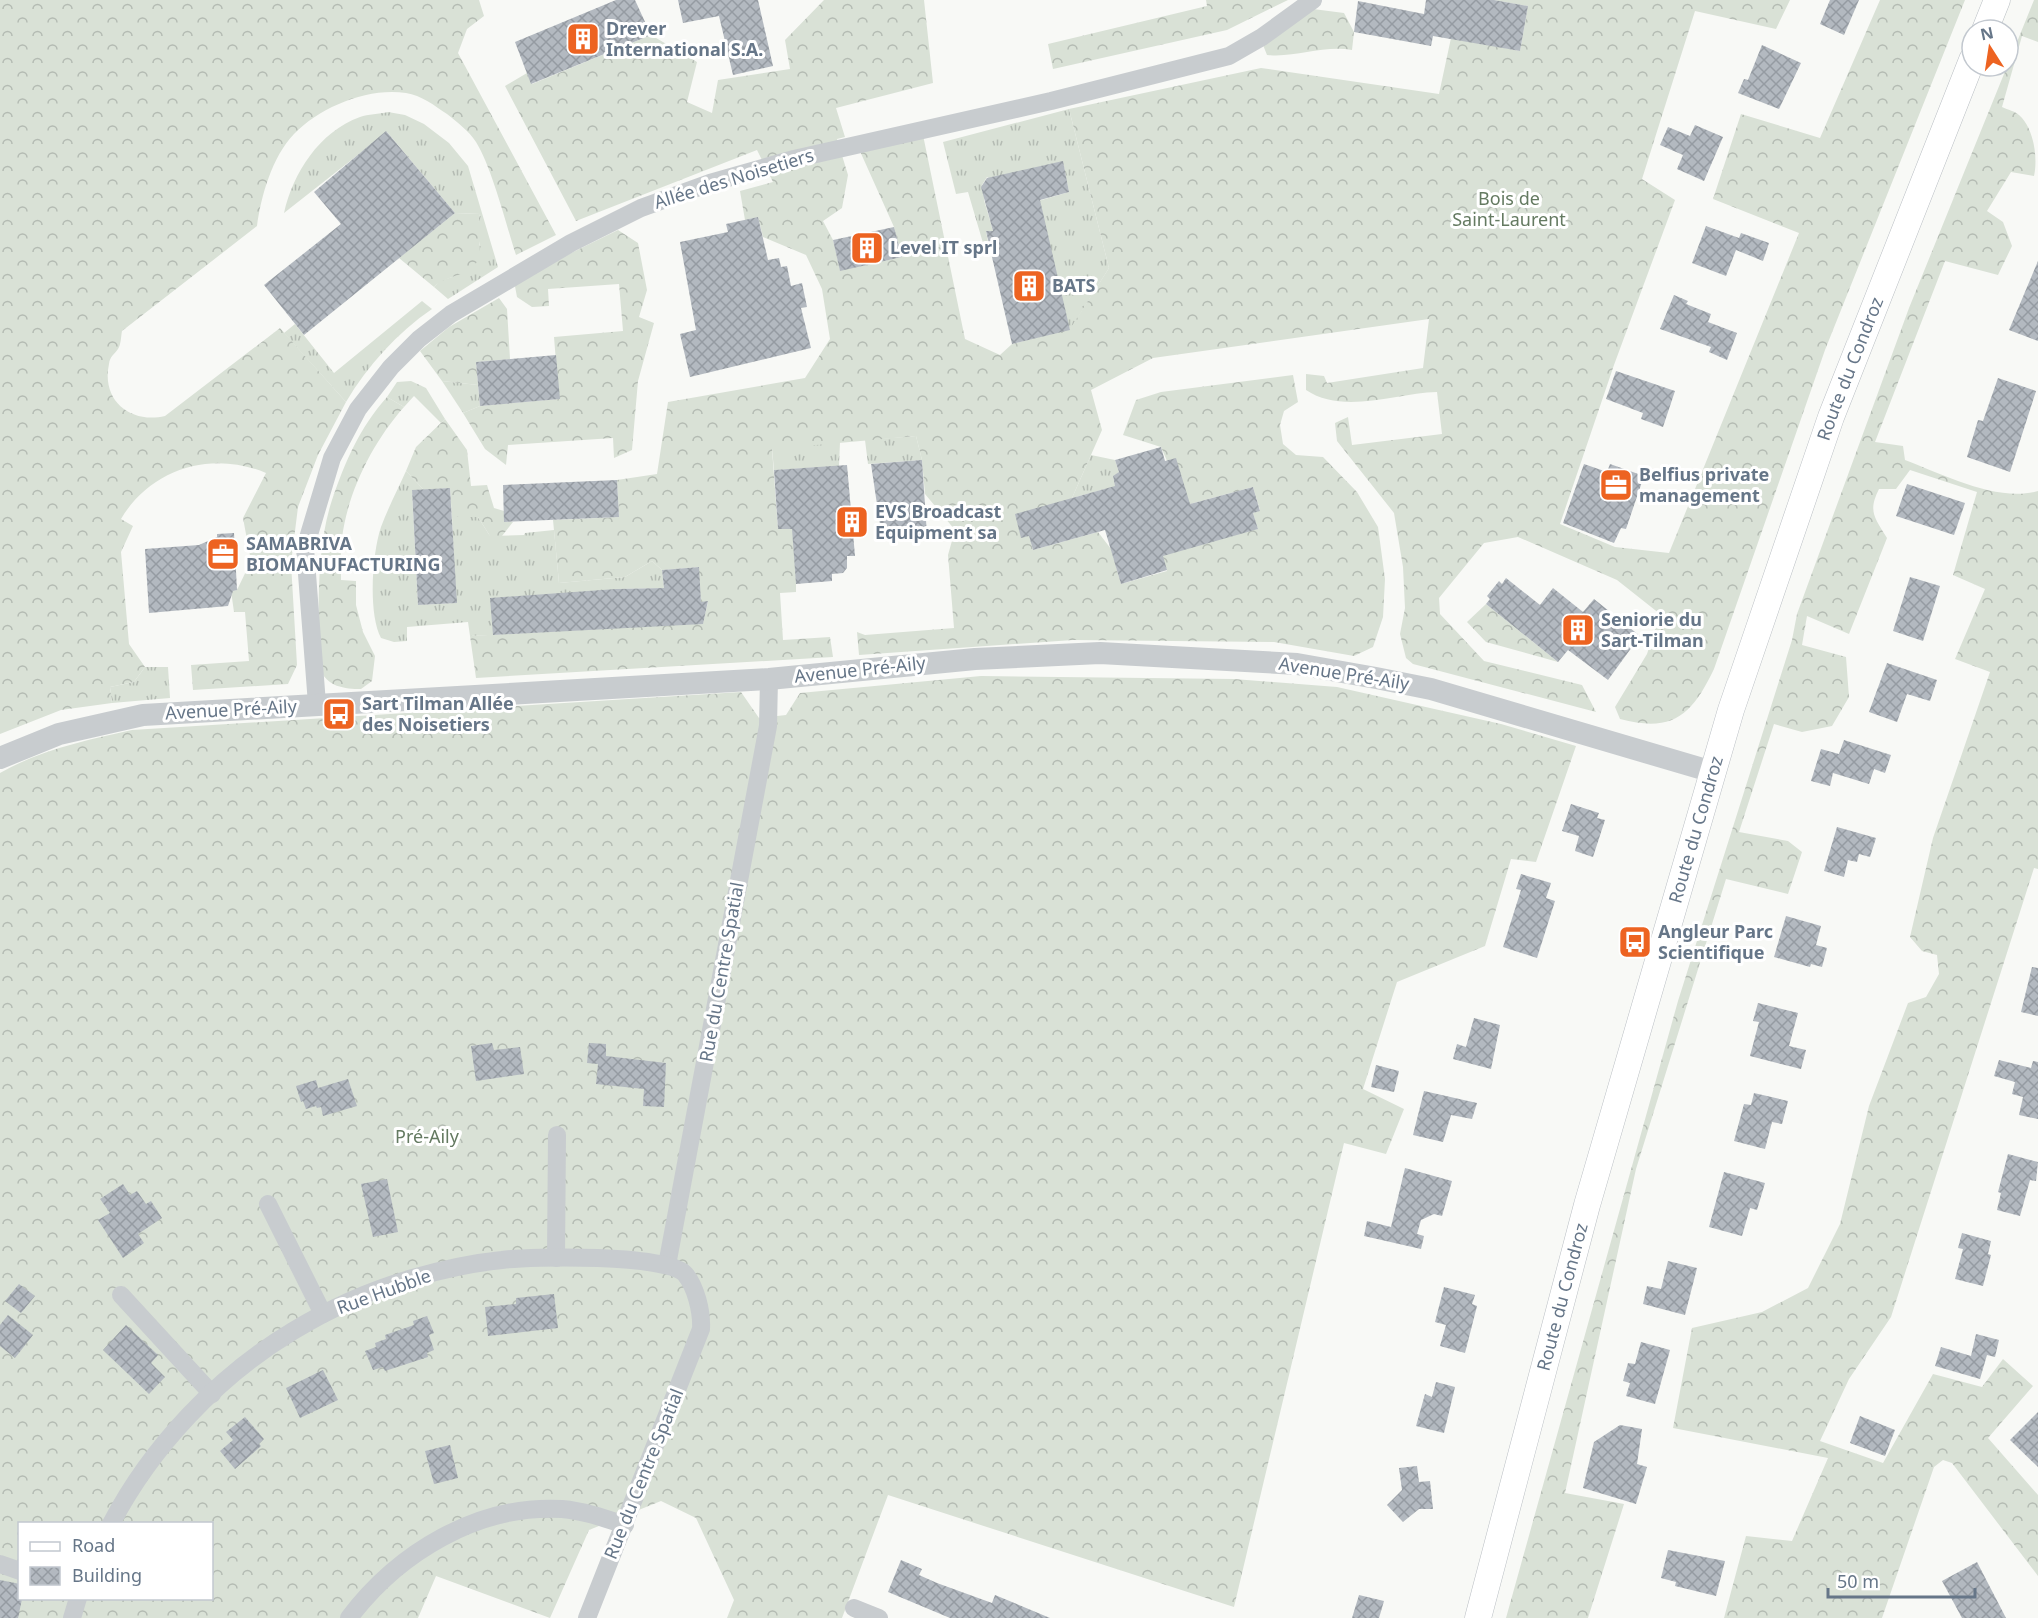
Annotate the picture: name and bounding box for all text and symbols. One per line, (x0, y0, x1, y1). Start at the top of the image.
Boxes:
place label: Drever International S.A. (606, 16, 763, 61)
north arrow (1960, 18, 2020, 78)
building icon: Drever International S.A. (565, 21, 601, 57)
text: N (1978, 21, 1996, 45)
street label: Allée des Noisetiers (651, 142, 816, 214)
park label: Bois de Saint-Laurent (1452, 186, 1566, 231)
building icon: Level IT sprl (849, 230, 885, 266)
place label: Level IT sprl (890, 235, 997, 259)
building icon: BATS (1011, 268, 1047, 304)
place label: BATS (1052, 273, 1096, 297)
street label: Route du Condroz (1811, 293, 1888, 444)
place label: Belfius private management (1639, 462, 1769, 507)
office icon: Belfius private management (1598, 467, 1634, 503)
place label: EVS Broadcast Equipment sa (875, 499, 1002, 544)
building icon: EVS Broadcast Equipment sa (834, 504, 870, 540)
place label: SAMABRIVA BIOMANUFACTURING (246, 531, 441, 576)
office icon: SAMABRIVA BIOMANUFACTURING (205, 536, 241, 572)
place label: Seniorie du Sart-Tilman (1601, 607, 1704, 652)
building icon: Seniorie du Sart-Tilman (1560, 612, 1596, 648)
street label: Avenue Pré-Aily (793, 650, 927, 688)
street label: Avenue Pré-Aily (1277, 651, 1412, 695)
place label: Sart Tilman Allée des Noisetiers (362, 691, 514, 736)
street label: Avenue Pré-Aily (165, 694, 298, 724)
bus stop icon: Sart Tilman Allée des Noisetiers (321, 696, 357, 732)
street label: Route du Condroz (1662, 753, 1728, 906)
street label: Rue du Centre Spatial (693, 880, 749, 1064)
place label: Angleur Parc Scientifique (1658, 919, 1773, 964)
bus stop icon: Angleur Parc Scientifique (1617, 924, 1653, 960)
park label: Pré-Aily (395, 1124, 460, 1148)
street label: Route du Condroz (1531, 1220, 1593, 1373)
street label: Rue Hubble (333, 1263, 434, 1319)
street label: Rue du Centre Spatial (598, 1385, 688, 1563)
legend (18, 1522, 213, 1600)
text: Road (72, 1533, 115, 1557)
scale bar (1828, 1561, 1975, 1599)
text: Building (72, 1563, 142, 1587)
text: 50 m (1837, 1569, 1879, 1593)

